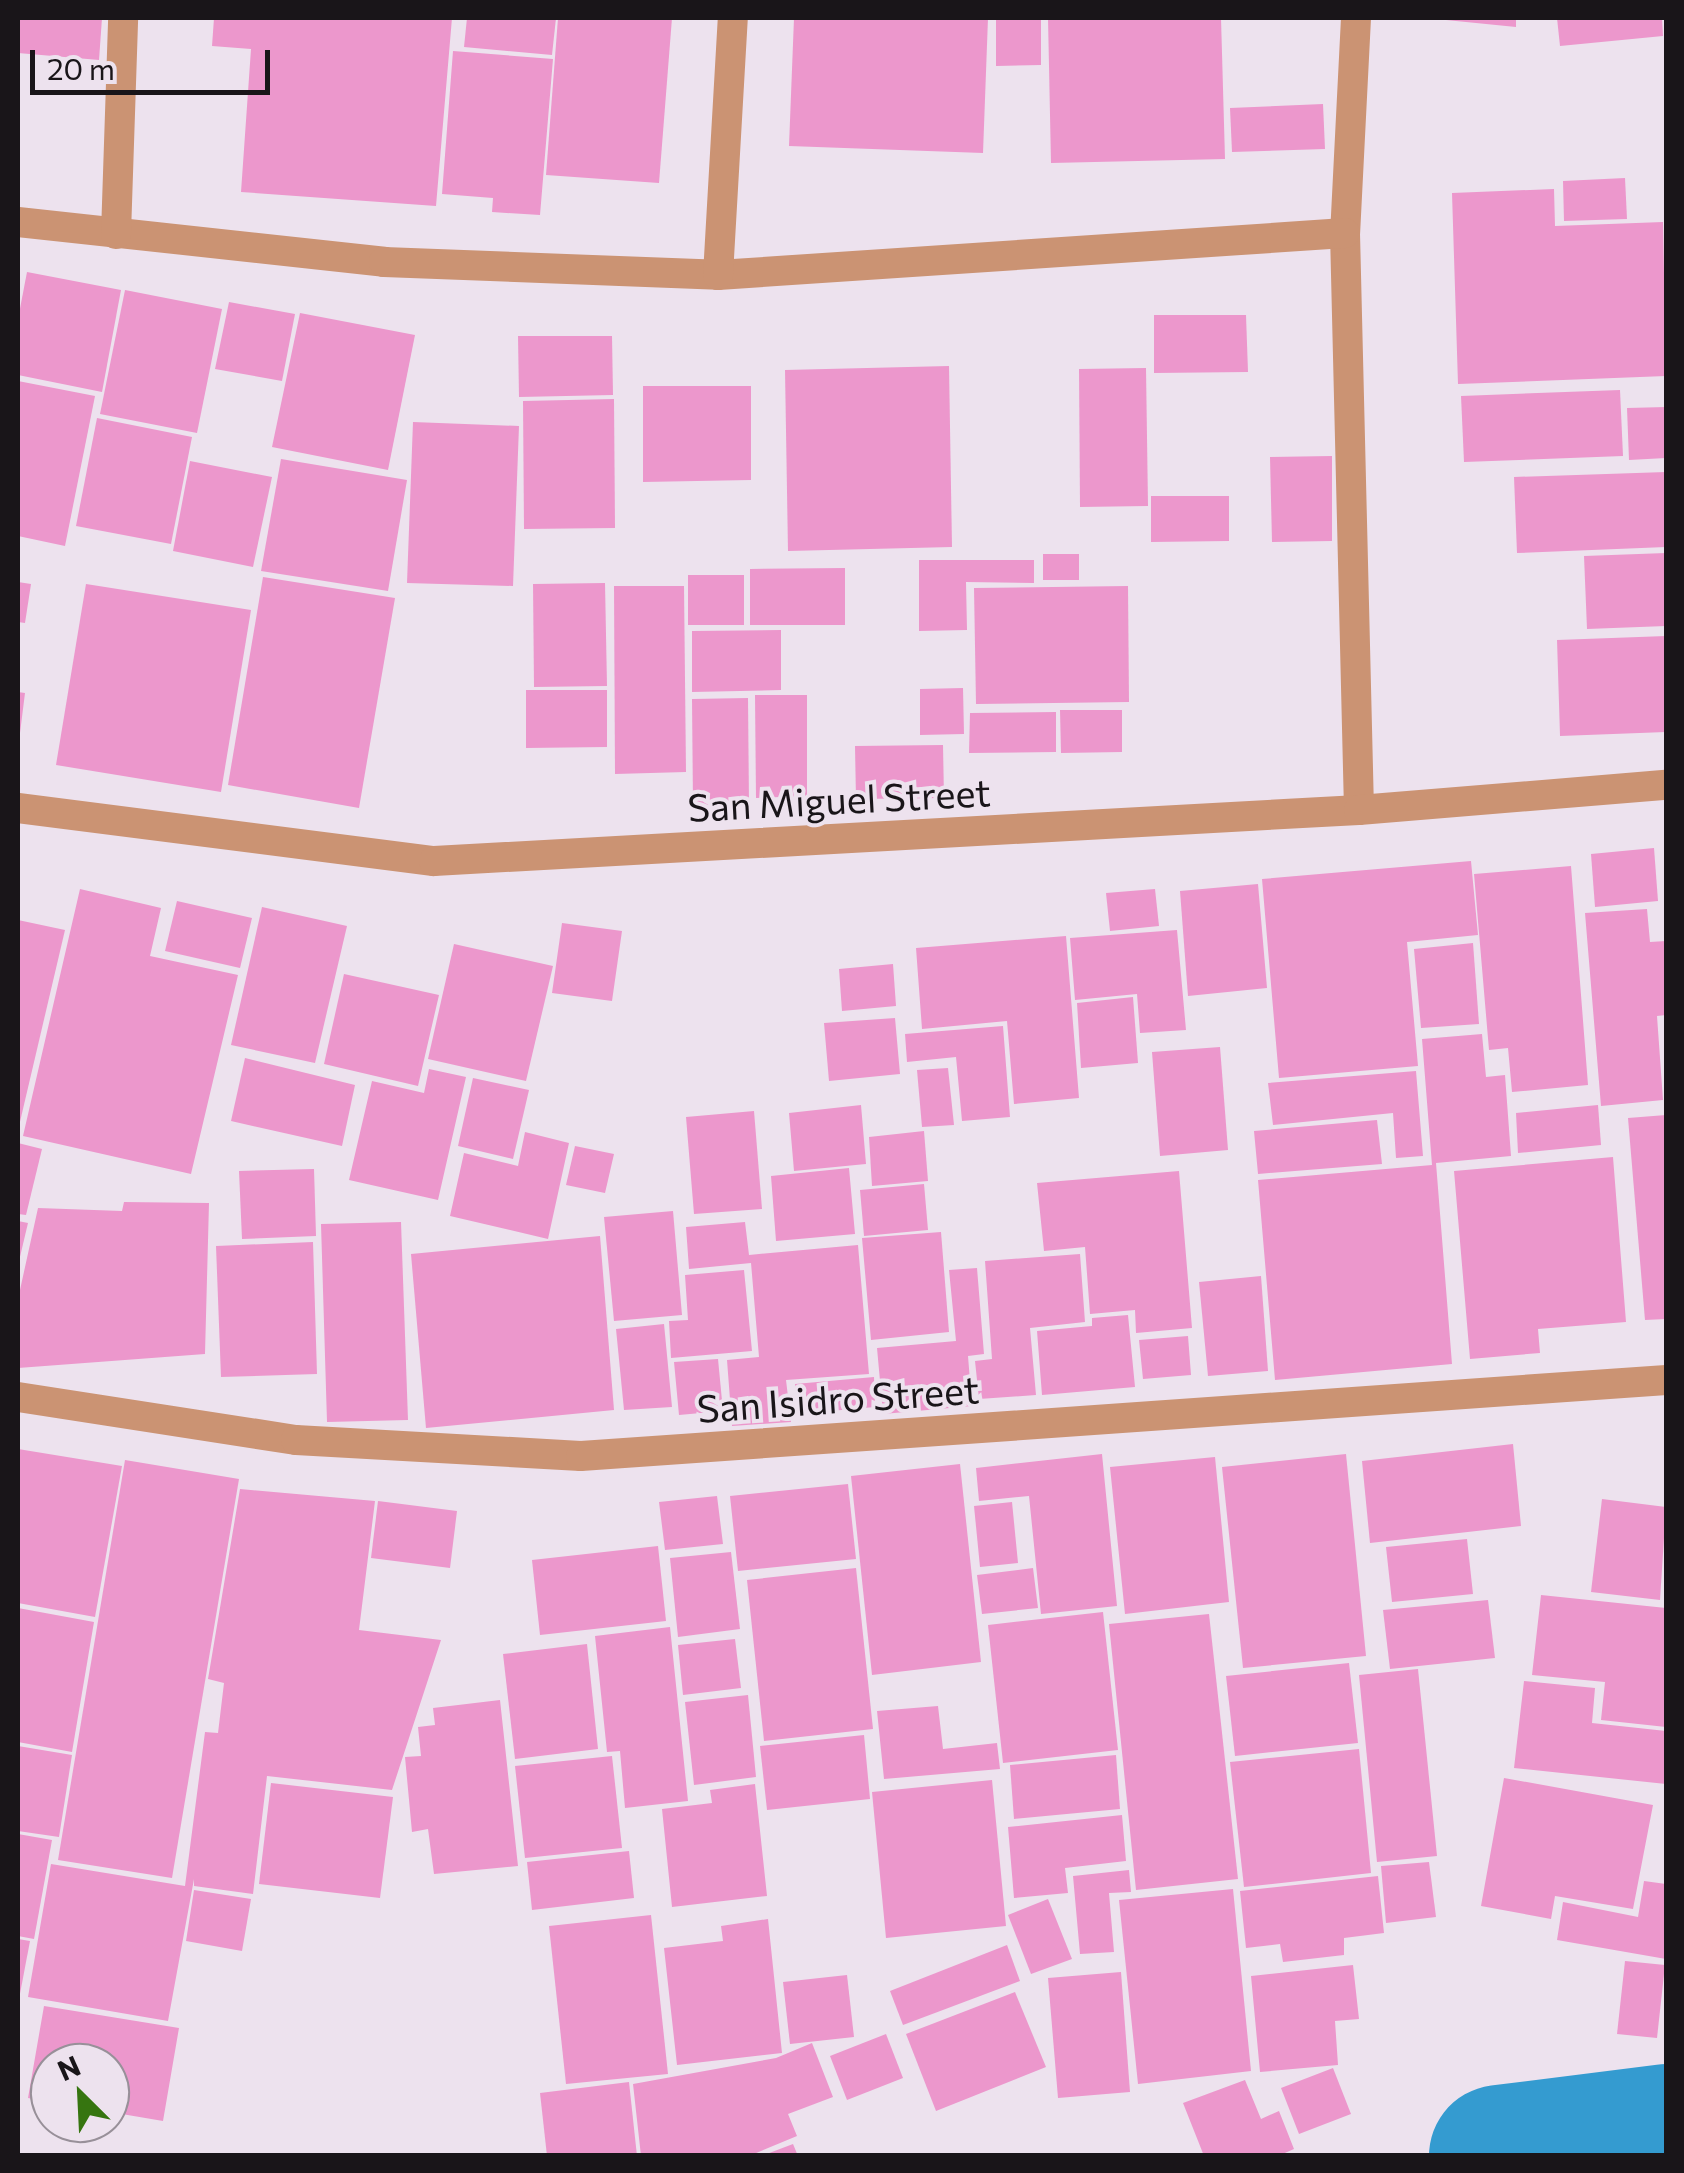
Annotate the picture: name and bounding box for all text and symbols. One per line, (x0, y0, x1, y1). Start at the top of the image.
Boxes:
scale bar (35, 30, 275, 92)
text: 20 m (47, 49, 115, 86)
street label: San Miguel Street (686, 768, 992, 830)
street label: San Isidro Street (695, 1365, 981, 1431)
north arrow (30, 2043, 130, 2143)
text: N (52, 2048, 85, 2087)

